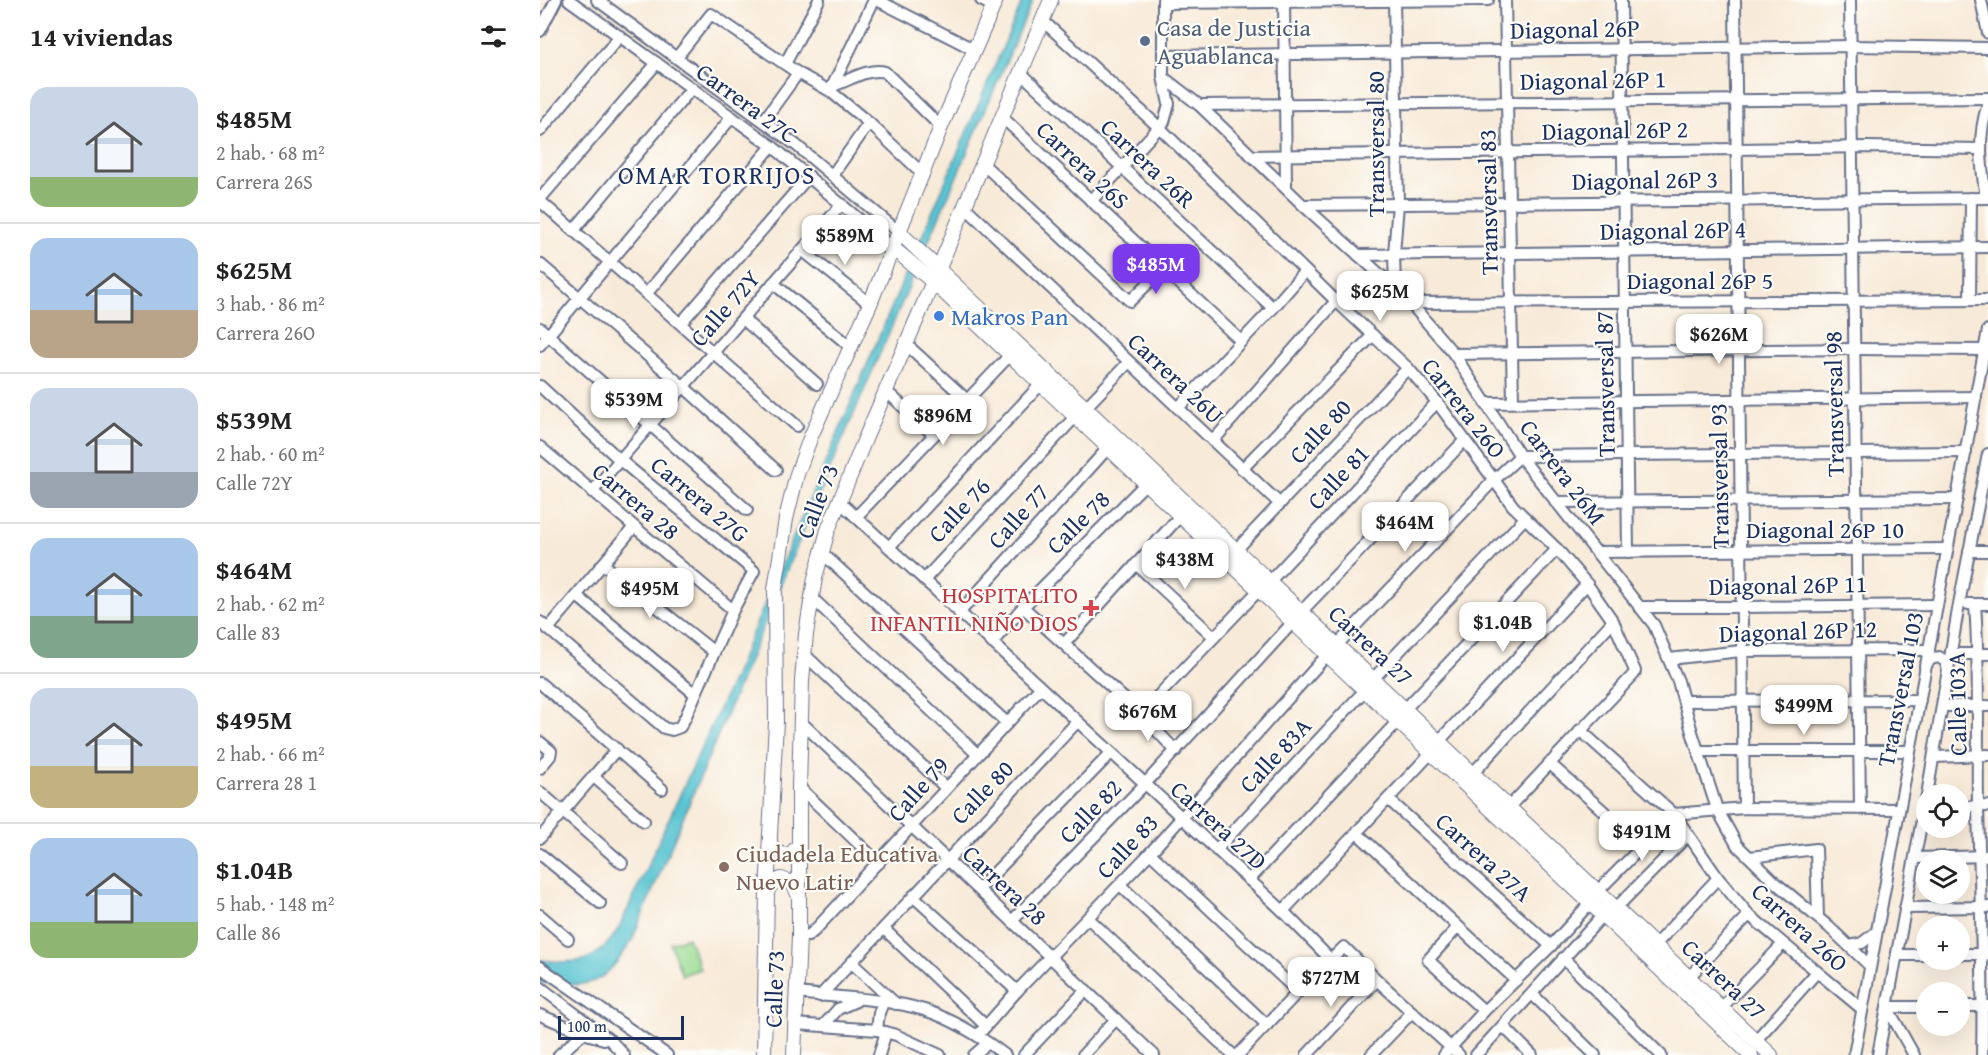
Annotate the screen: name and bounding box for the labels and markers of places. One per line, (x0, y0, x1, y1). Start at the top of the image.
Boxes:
place label: Casa de Justicia Aguablanca (1157, 10, 1312, 73)
marker: Casa de Justicia Aguablanca (1138, 34, 1152, 48)
pin: $589M (803, 215, 887, 266)
pin: $485M (1114, 244, 1198, 295)
pin: $625M (1338, 271, 1422, 322)
place label: Makros Pan (951, 299, 1069, 334)
marker: Makros Pan (932, 309, 946, 323)
pin: $626M (1677, 314, 1761, 365)
pin: $539M (592, 379, 676, 430)
pin: $896M (901, 395, 985, 446)
pin: $464M (1363, 502, 1447, 553)
pin: $438M (1143, 539, 1227, 590)
pin: $495M (608, 568, 692, 619)
place label: HOSPITALITO INFANTIL NIÑO DIOS (870, 577, 1078, 640)
marker: HOSPITALITO INFANTIL NIÑO DIOS (1082, 599, 1100, 617)
pin: $1.04B (1454, 602, 1552, 653)
pin: $499M (1762, 685, 1846, 736)
pin: $676M (1106, 691, 1190, 742)
pin: $491M (1600, 811, 1684, 862)
place label: Ciudadela Educativa Nuevo Latir (736, 836, 939, 899)
marker: Ciudadela Educativa Nuevo Latir (717, 860, 731, 874)
pin: $727M (1289, 957, 1373, 1008)

